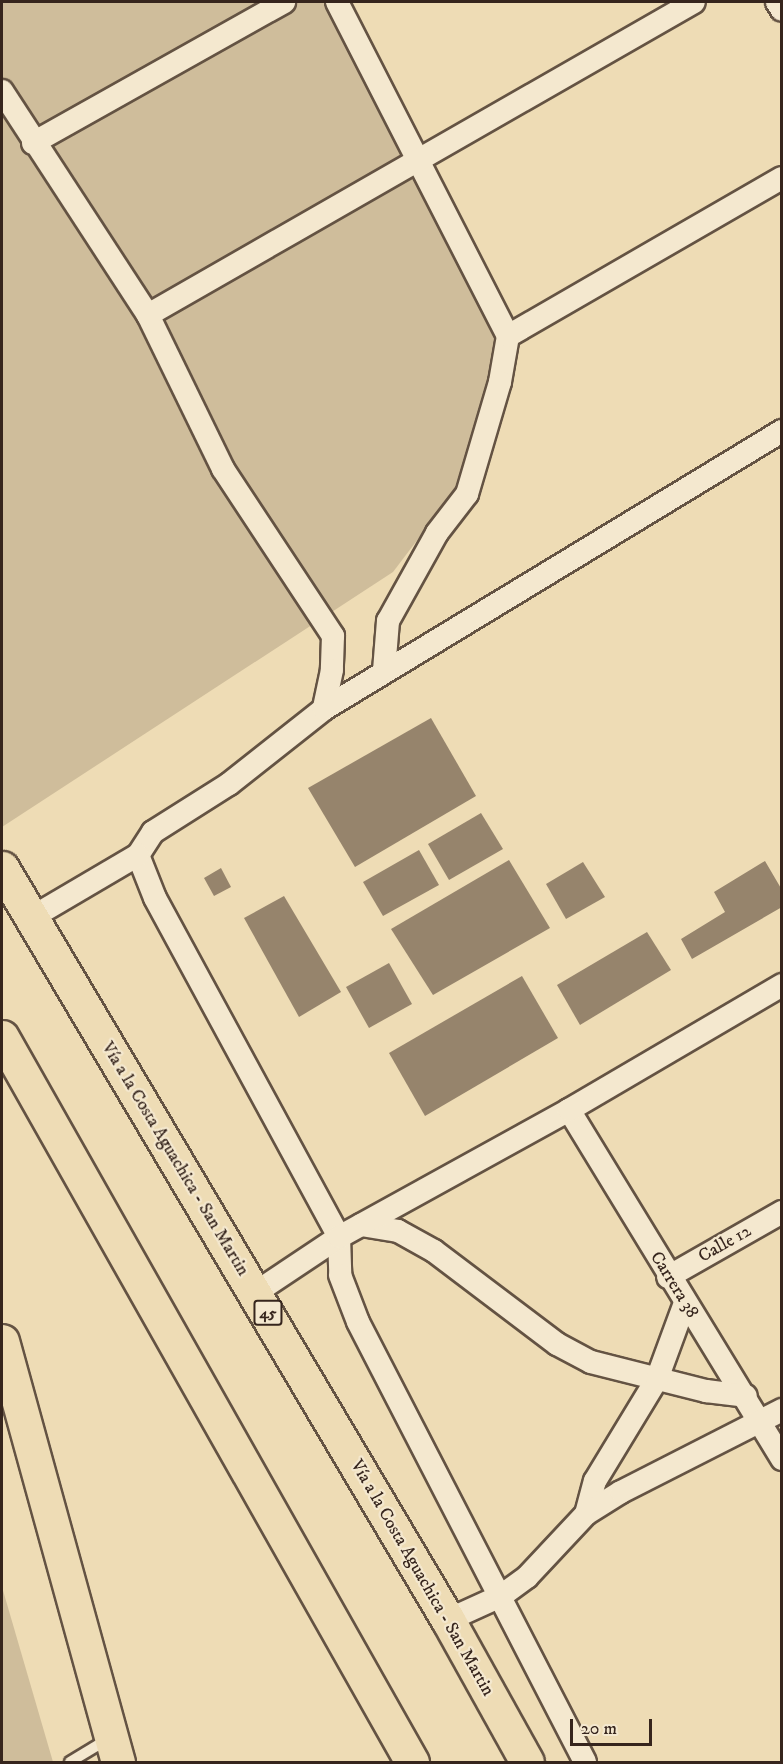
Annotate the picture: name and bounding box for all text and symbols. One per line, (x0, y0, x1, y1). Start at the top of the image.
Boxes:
street label: Vía a la Costa Aguachica - San Martin (96, 1038, 254, 1280)
street label: Calle 12 (695, 1220, 755, 1268)
street label: Carrera 38 (645, 1248, 703, 1322)
road number: 45 (253, 1300, 283, 1326)
street label: Vía a la Costa Aguachica - San Martin (345, 1456, 499, 1700)
scale bar (573, 1707, 656, 1745)
text: 20 m (581, 1718, 617, 1740)

